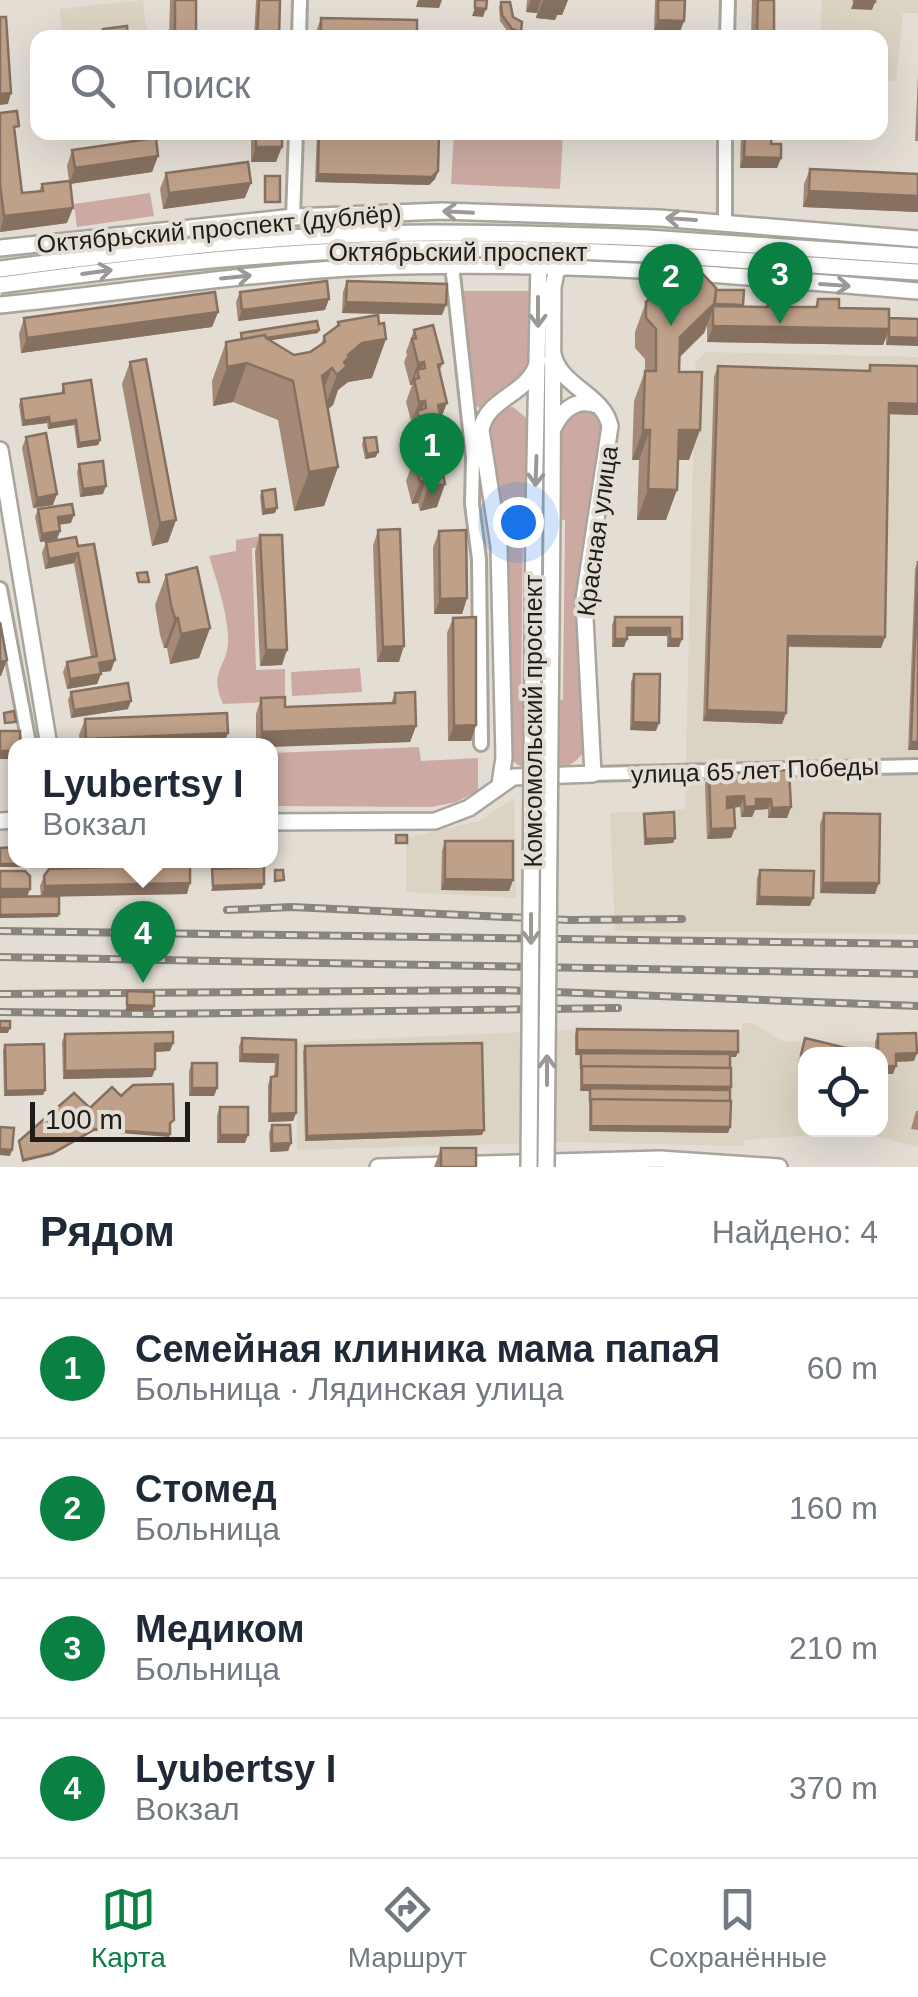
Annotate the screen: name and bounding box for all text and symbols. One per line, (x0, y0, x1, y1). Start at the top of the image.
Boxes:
search box (30, 30, 888, 140)
icon: search (65, 58, 120, 113)
text: Поиск (145, 64, 250, 106)
street label: Октябрьский проспект (дублёр) (36, 198, 402, 258)
one-way arrow (442, 202, 474, 221)
one-way arrow (666, 210, 698, 229)
street label: Октябрьский проспект (328, 238, 588, 266)
pin: 3 (748, 242, 812, 324)
pin: 2 (638, 244, 704, 326)
one-way arrow (80, 262, 112, 281)
one-way arrow (219, 267, 251, 286)
one-way arrow (818, 276, 850, 295)
one-way arrow (528, 296, 548, 328)
pin: 1 (400, 412, 464, 495)
street label: Красная улица (571, 444, 623, 618)
one-way arrow (526, 454, 545, 486)
your location (493, 497, 544, 548)
street label: Комсомольский проспект (519, 574, 547, 867)
popup (8, 738, 278, 868)
street label: улица 65 лет Победы (630, 752, 880, 788)
text: Lyubertsy I (42, 763, 244, 805)
text: Вокзал (42, 806, 147, 842)
pin: 4 (110, 900, 176, 983)
one-way arrow (522, 912, 540, 944)
map controls (798, 1047, 888, 1137)
button: locate (798, 1047, 888, 1137)
one-way arrow (538, 1054, 556, 1086)
scale bar (30, 1097, 190, 1142)
text: 100 m (45, 1104, 123, 1135)
text: Рядом (40, 1208, 175, 1255)
text: Найдено: 4 (712, 1214, 878, 1250)
text: Семейная клиника мама папаЯ (135, 1328, 720, 1370)
text: 1 (64, 1350, 81, 1386)
text: 60 m (807, 1350, 878, 1386)
text: Больница · Лядинская улица (135, 1371, 564, 1407)
text: Стомед (135, 1468, 277, 1510)
text: 2 (64, 1490, 81, 1526)
text: 160 m (789, 1490, 878, 1526)
text: Больница (135, 1511, 280, 1547)
text: Медиком (135, 1608, 305, 1650)
text: 3 (64, 1630, 81, 1666)
text: 210 m (789, 1630, 878, 1666)
text: Больница (135, 1651, 280, 1687)
text: Lyubertsy I (135, 1748, 336, 1790)
text: 4 (64, 1770, 81, 1806)
text: 370 m (789, 1770, 878, 1806)
text: Вокзал (135, 1791, 240, 1827)
tab: Карта (91, 1882, 166, 1974)
tab: Маршрут (348, 1882, 467, 1974)
tab: Сохранённые (649, 1882, 827, 1974)

